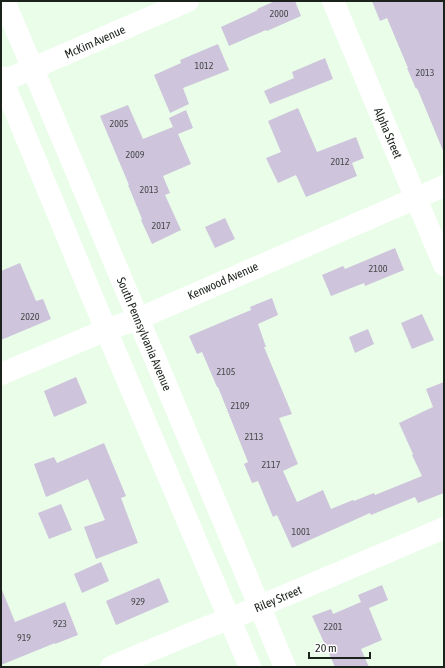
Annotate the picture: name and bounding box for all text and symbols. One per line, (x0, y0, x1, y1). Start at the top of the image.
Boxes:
house number: 2000 (270, 8, 289, 19)
street label: McKim Avenue (63, 22, 127, 62)
house number: 1012 (195, 60, 214, 71)
house number: 2013 (416, 67, 435, 78)
street label: Alpha Street (371, 105, 405, 161)
house number: 2005 (110, 118, 129, 129)
house number: 2009 (126, 149, 145, 160)
house number: 2012 (331, 156, 350, 167)
house number: 2013 (140, 184, 159, 195)
house number: 2017 (152, 220, 171, 231)
street label: Kenwood Avenue (186, 259, 260, 303)
house number: 2100 (369, 263, 388, 274)
street label: South Pennsylvania Avenue (114, 275, 174, 393)
house number: 2020 (21, 311, 40, 322)
house number: 2105 (217, 366, 236, 377)
house number: 2109 (231, 400, 250, 411)
house number: 2113 (245, 431, 264, 442)
house number: 2117 (262, 459, 281, 470)
house number: 1001 (292, 526, 311, 537)
street label: Riley Street (252, 583, 304, 615)
house number: 929 (131, 596, 145, 607)
house number: 923 (53, 618, 67, 629)
house number: 2201 (324, 621, 343, 632)
house number: 919 (17, 632, 31, 643)
scale bar (309, 634, 370, 660)
text: 20 m (315, 641, 337, 655)

